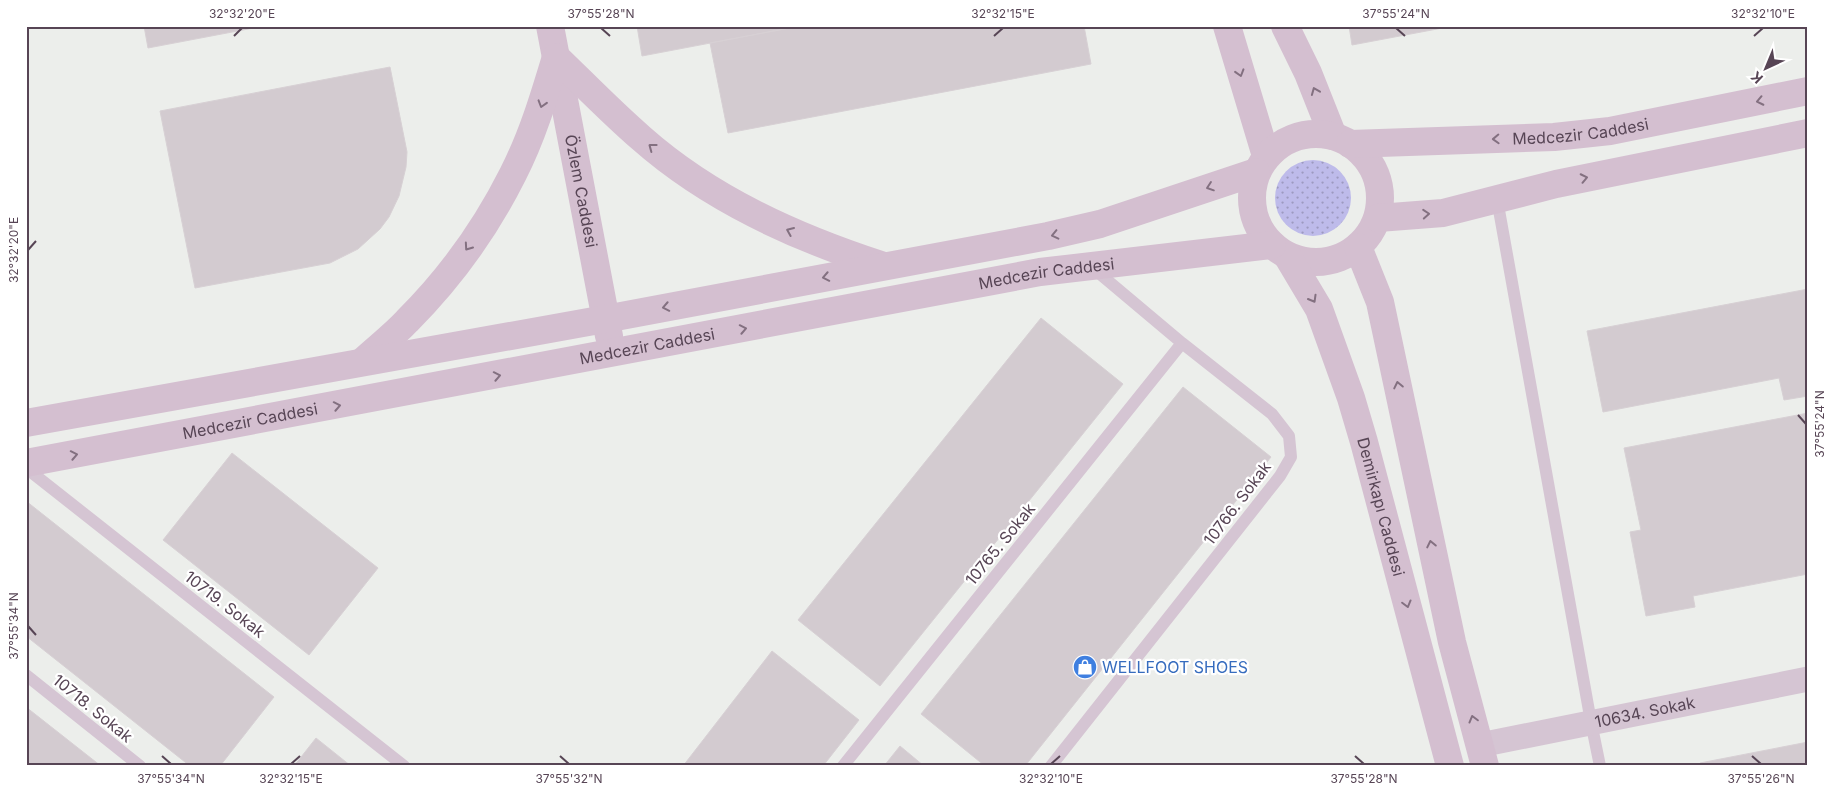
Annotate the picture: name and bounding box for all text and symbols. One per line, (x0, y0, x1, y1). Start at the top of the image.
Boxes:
text: 32°32'20"E (209, 6, 275, 21)
text: 37°55'28"N (567, 6, 635, 21)
text: 32°32'15"E (971, 6, 1035, 21)
text: 37°55'24"N (1362, 6, 1430, 21)
text: 32°32'10"E (1731, 6, 1795, 21)
north arrow (1742, 42, 1792, 92)
text: K (1747, 68, 1766, 87)
one-way arrow (1235, 69, 1245, 77)
one-way arrow (1311, 87, 1321, 95)
one-way arrow (1756, 95, 1764, 106)
one-way arrow (537, 99, 547, 107)
street label: Medcezir Caddesi (1512, 113, 1650, 148)
street label: Özlem Caddesi (561, 133, 602, 249)
one-way arrow (1492, 134, 1500, 144)
one-way arrow (649, 144, 658, 152)
one-way arrow (1580, 173, 1589, 184)
one-way arrow (1206, 182, 1215, 192)
one-way arrow (1422, 209, 1430, 220)
text: 32°32'20"E (6, 217, 21, 283)
one-way arrow (786, 227, 795, 238)
one-way arrow (1050, 229, 1059, 240)
one-way arrow (465, 242, 474, 251)
street label: Medcezir Caddesi (977, 253, 1115, 293)
one-way arrow (822, 272, 831, 282)
one-way arrow (1307, 293, 1317, 302)
one-way arrow (662, 302, 671, 312)
street label: Medcezir Caddesi (578, 324, 716, 369)
one-way arrow (738, 325, 747, 335)
one-way arrow (492, 371, 501, 381)
one-way arrow (1393, 380, 1403, 389)
text: 37°55'24"N (1812, 390, 1827, 458)
street label: Medcezir Caddesi (181, 398, 319, 443)
one-way arrow (333, 401, 342, 411)
street label: Demirkapı Caddesi (1353, 435, 1409, 578)
one-way arrow (70, 450, 79, 460)
street label: 10766. Sokak (1199, 457, 1275, 549)
street label: 10765. Sokak (961, 499, 1039, 589)
one-way arrow (1427, 539, 1437, 548)
street label: 10719. Sokak (181, 566, 269, 642)
text: 37°55'34"N (6, 592, 21, 660)
one-way arrow (1401, 600, 1412, 609)
shop icon: WELLFOOT SHOES (1072, 654, 1098, 680)
place label: WELLFOOT SHOES (1102, 657, 1248, 677)
street label: 10718. Sokak (49, 670, 137, 746)
street label: 10634. Sokak (1593, 692, 1697, 732)
one-way arrow (1468, 715, 1478, 723)
text: 37°55'34"N (137, 771, 205, 786)
text: 32°32'15"E (259, 771, 323, 786)
text: 37°55'32"N (535, 771, 603, 786)
text: 32°32'10"E (1019, 771, 1083, 786)
text: 37°55'28"N (1330, 771, 1398, 786)
text: 37°55'26"N (1727, 771, 1795, 786)

